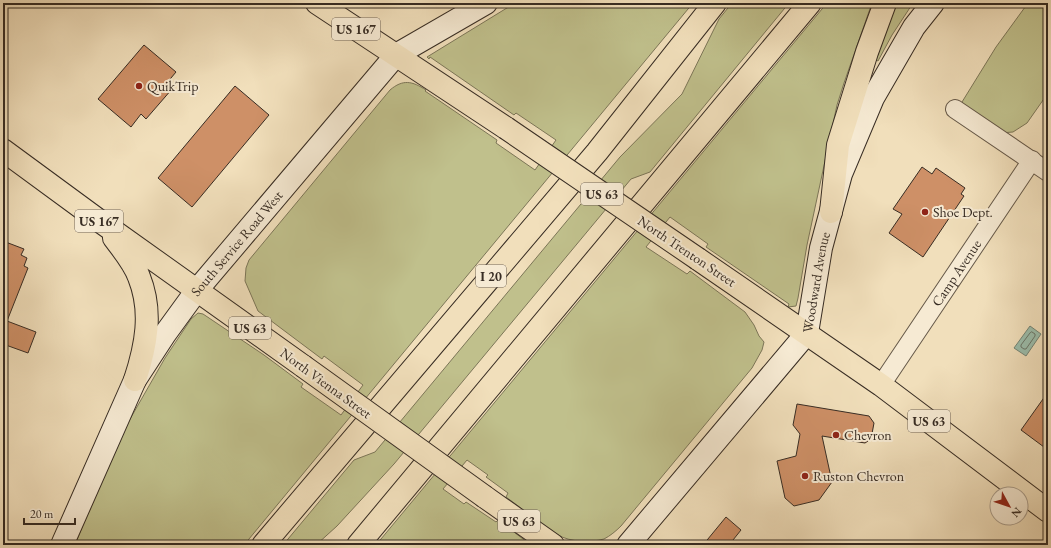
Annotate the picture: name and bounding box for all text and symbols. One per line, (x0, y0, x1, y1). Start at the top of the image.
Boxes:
road number: US 167 (332, 18, 380, 40)
place label: QuikTrip (147, 77, 198, 95)
marker: QuikTrip (134, 81, 144, 91)
road number: US 63 (581, 183, 623, 205)
street label: South Service Road West (187, 186, 287, 300)
place label: Shoe Dept. (933, 203, 993, 221)
marker: Shoe Dept. (920, 207, 930, 217)
road number: US 167 (75, 210, 123, 232)
street label: North Trenton Street (634, 211, 740, 291)
street label: Woodward Avenue (798, 229, 834, 334)
street label: Camp Avenue (927, 236, 985, 310)
road number: I 20 (476, 265, 506, 287)
road number: US 63 (229, 317, 271, 339)
street label: North Vienna Street (277, 344, 376, 423)
road number: US 63 (908, 410, 950, 432)
place label: Chevron (844, 426, 892, 444)
marker: Chevron (831, 430, 841, 440)
place label: Ruston Chevron (813, 467, 905, 485)
marker: Ruston Chevron (800, 471, 810, 481)
north arrow (989, 486, 1029, 526)
scale bar (24, 500, 75, 526)
text: N (1008, 505, 1025, 520)
text: 20 m (30, 506, 54, 522)
road number: US 63 (498, 510, 540, 532)

